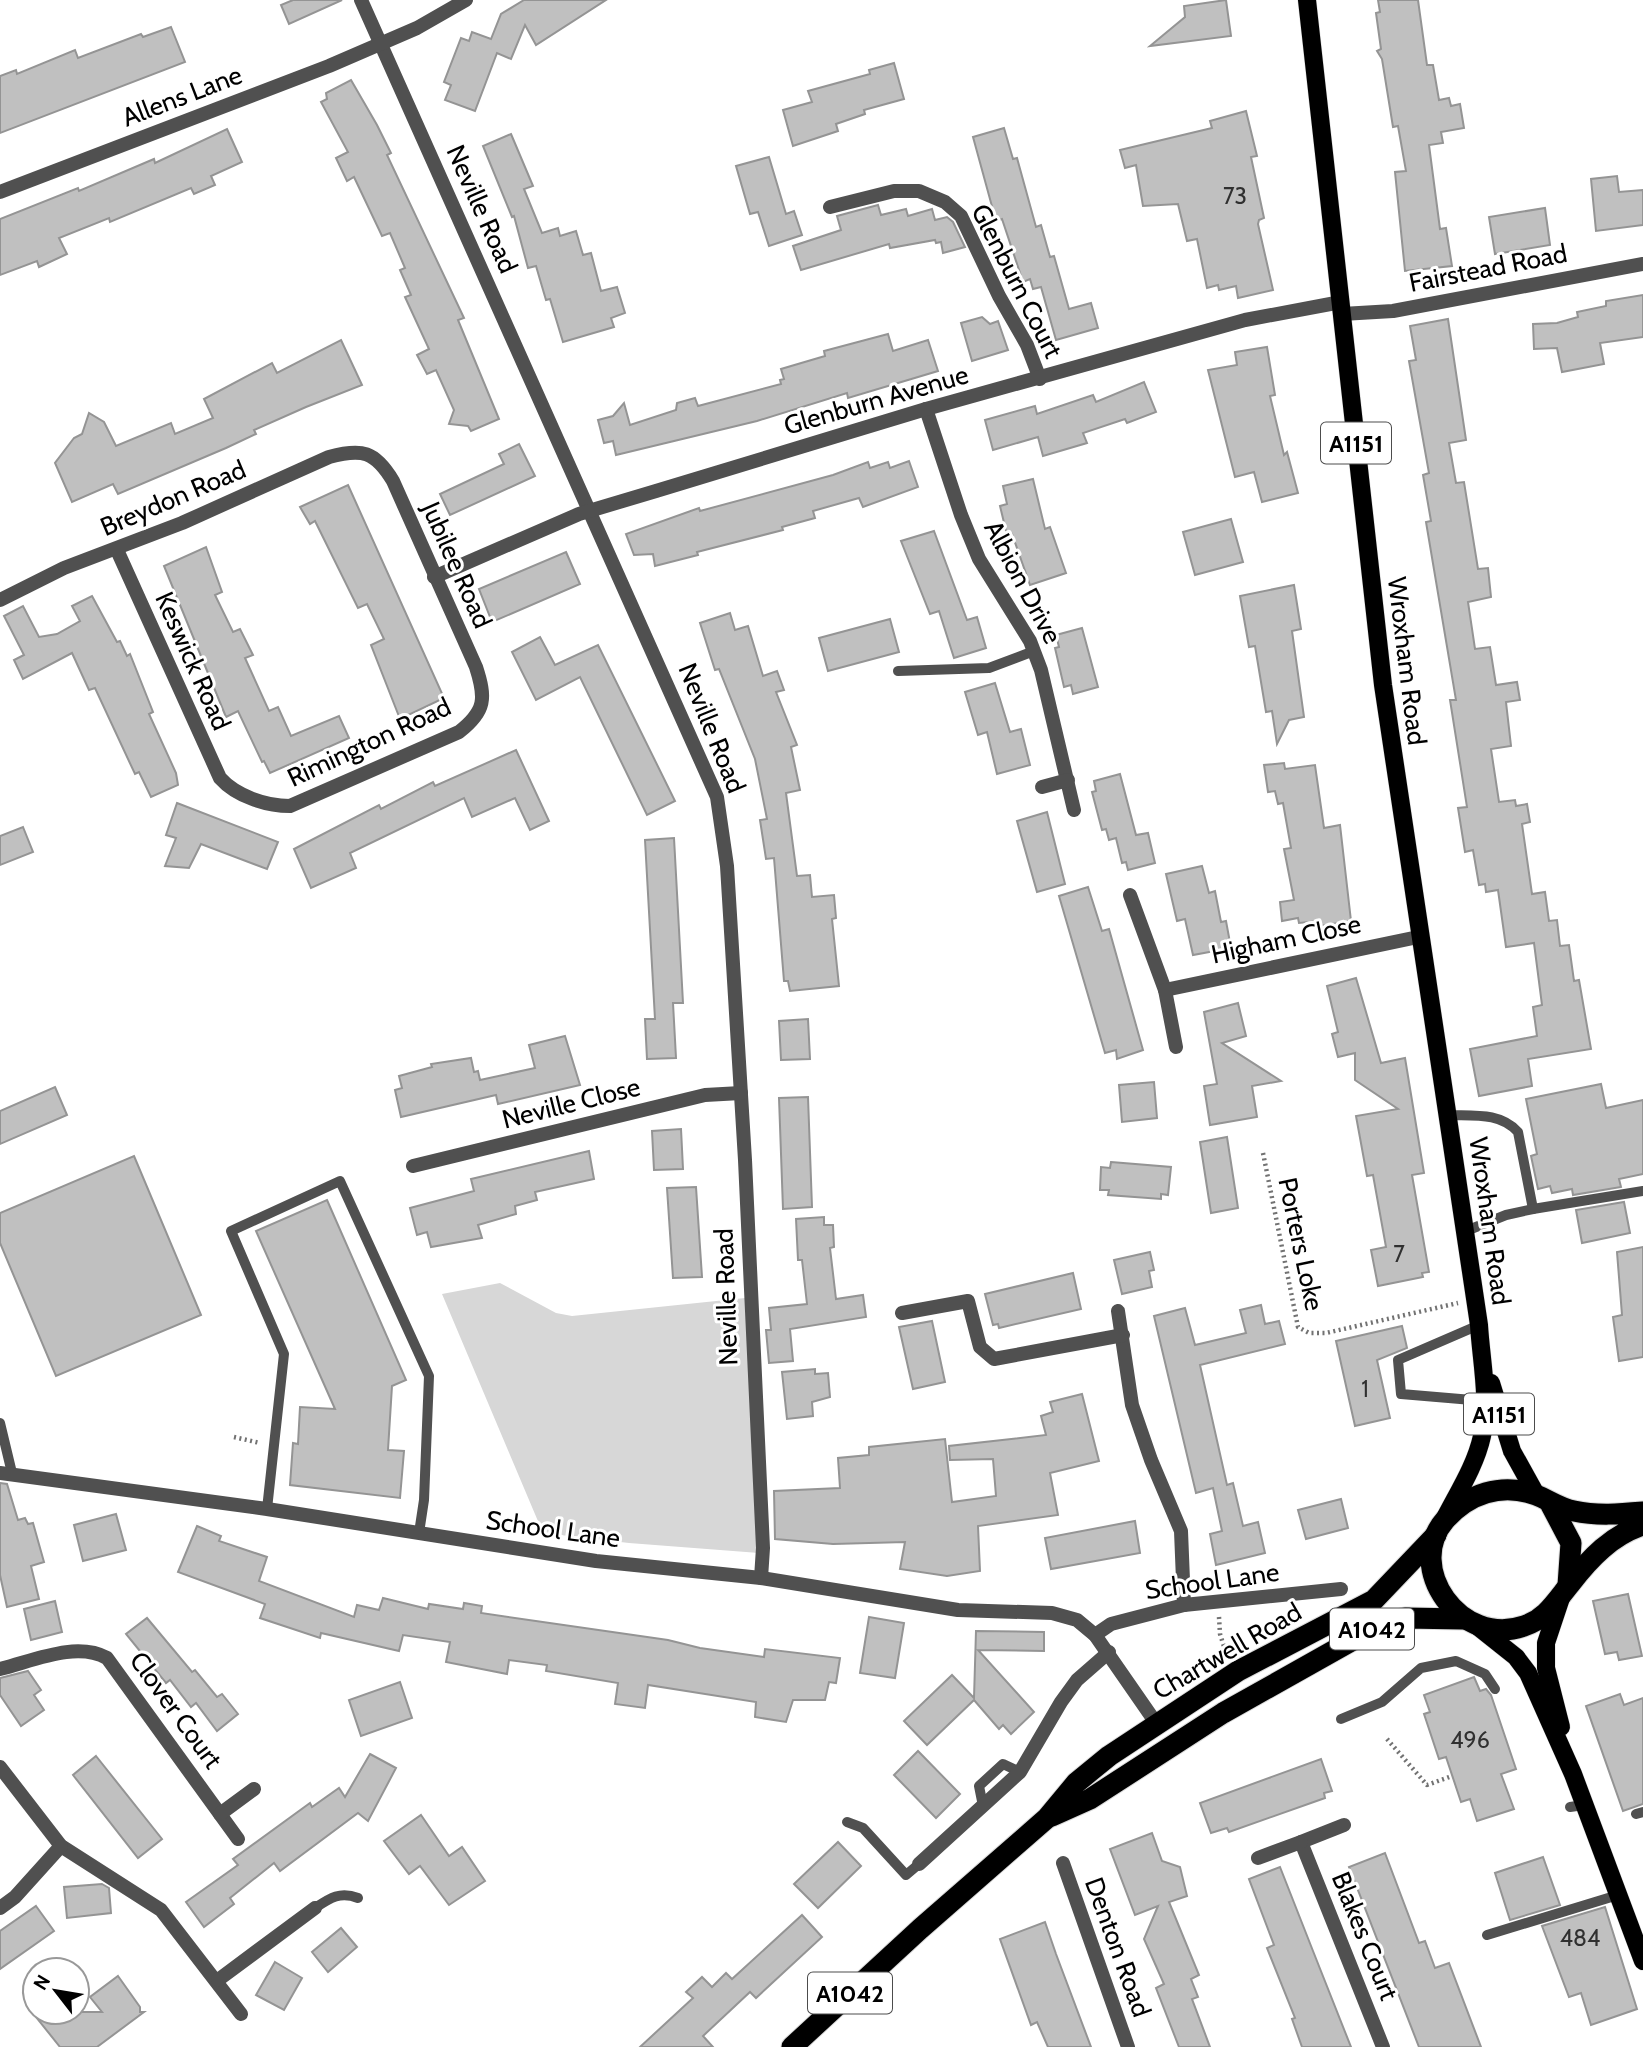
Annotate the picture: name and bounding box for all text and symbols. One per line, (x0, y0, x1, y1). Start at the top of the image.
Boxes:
street label: Allens Lane (118, 59, 246, 133)
street label: Neville Road (439, 140, 525, 278)
house number: 73 (1223, 182, 1247, 210)
street label: Glenburn Court (965, 199, 1070, 363)
street label: Fairstead Road (1406, 237, 1570, 299)
street label: Glenburn Avenue (780, 358, 972, 442)
road number: A1151 (1321, 422, 1391, 463)
street label: Breydon Road (95, 453, 251, 543)
street label: Jubilee Road (415, 496, 499, 633)
street label: Albion Drive (977, 515, 1069, 649)
street label: Wroxham Road (1381, 575, 1433, 747)
street label: Keswick Road (148, 587, 238, 735)
street label: Neville Road (671, 658, 753, 798)
street label: Rimington Road (282, 690, 456, 794)
street label: Higham Close (1208, 908, 1364, 970)
street label: Neville Close (499, 1070, 643, 1136)
street label: Wroxham Road (1462, 1135, 1518, 1307)
street label: Porters Loke (1271, 1174, 1331, 1314)
street label: Neville Road (708, 1228, 744, 1366)
house number: 7 (1393, 1240, 1405, 1268)
house number: 1 (1361, 1375, 1369, 1403)
road number: A1151 (1464, 1394, 1534, 1434)
street label: School Lane (484, 1504, 622, 1554)
street label: School Lane (1143, 1556, 1281, 1606)
street label: Chartwell Road (1147, 1596, 1307, 1706)
road number: A1042 (1330, 1609, 1414, 1650)
street label: Clover Court (123, 1645, 229, 1775)
house number: 496 (1450, 1726, 1490, 1754)
street label: Blakes Court (1325, 1867, 1405, 2005)
street label: Denton Road (1078, 1873, 1158, 2021)
house number: 484 (1560, 1924, 1600, 1952)
north arrow (21, 1956, 91, 2026)
text: N (29, 1971, 55, 1994)
road number: A1042 (808, 1972, 892, 2014)

